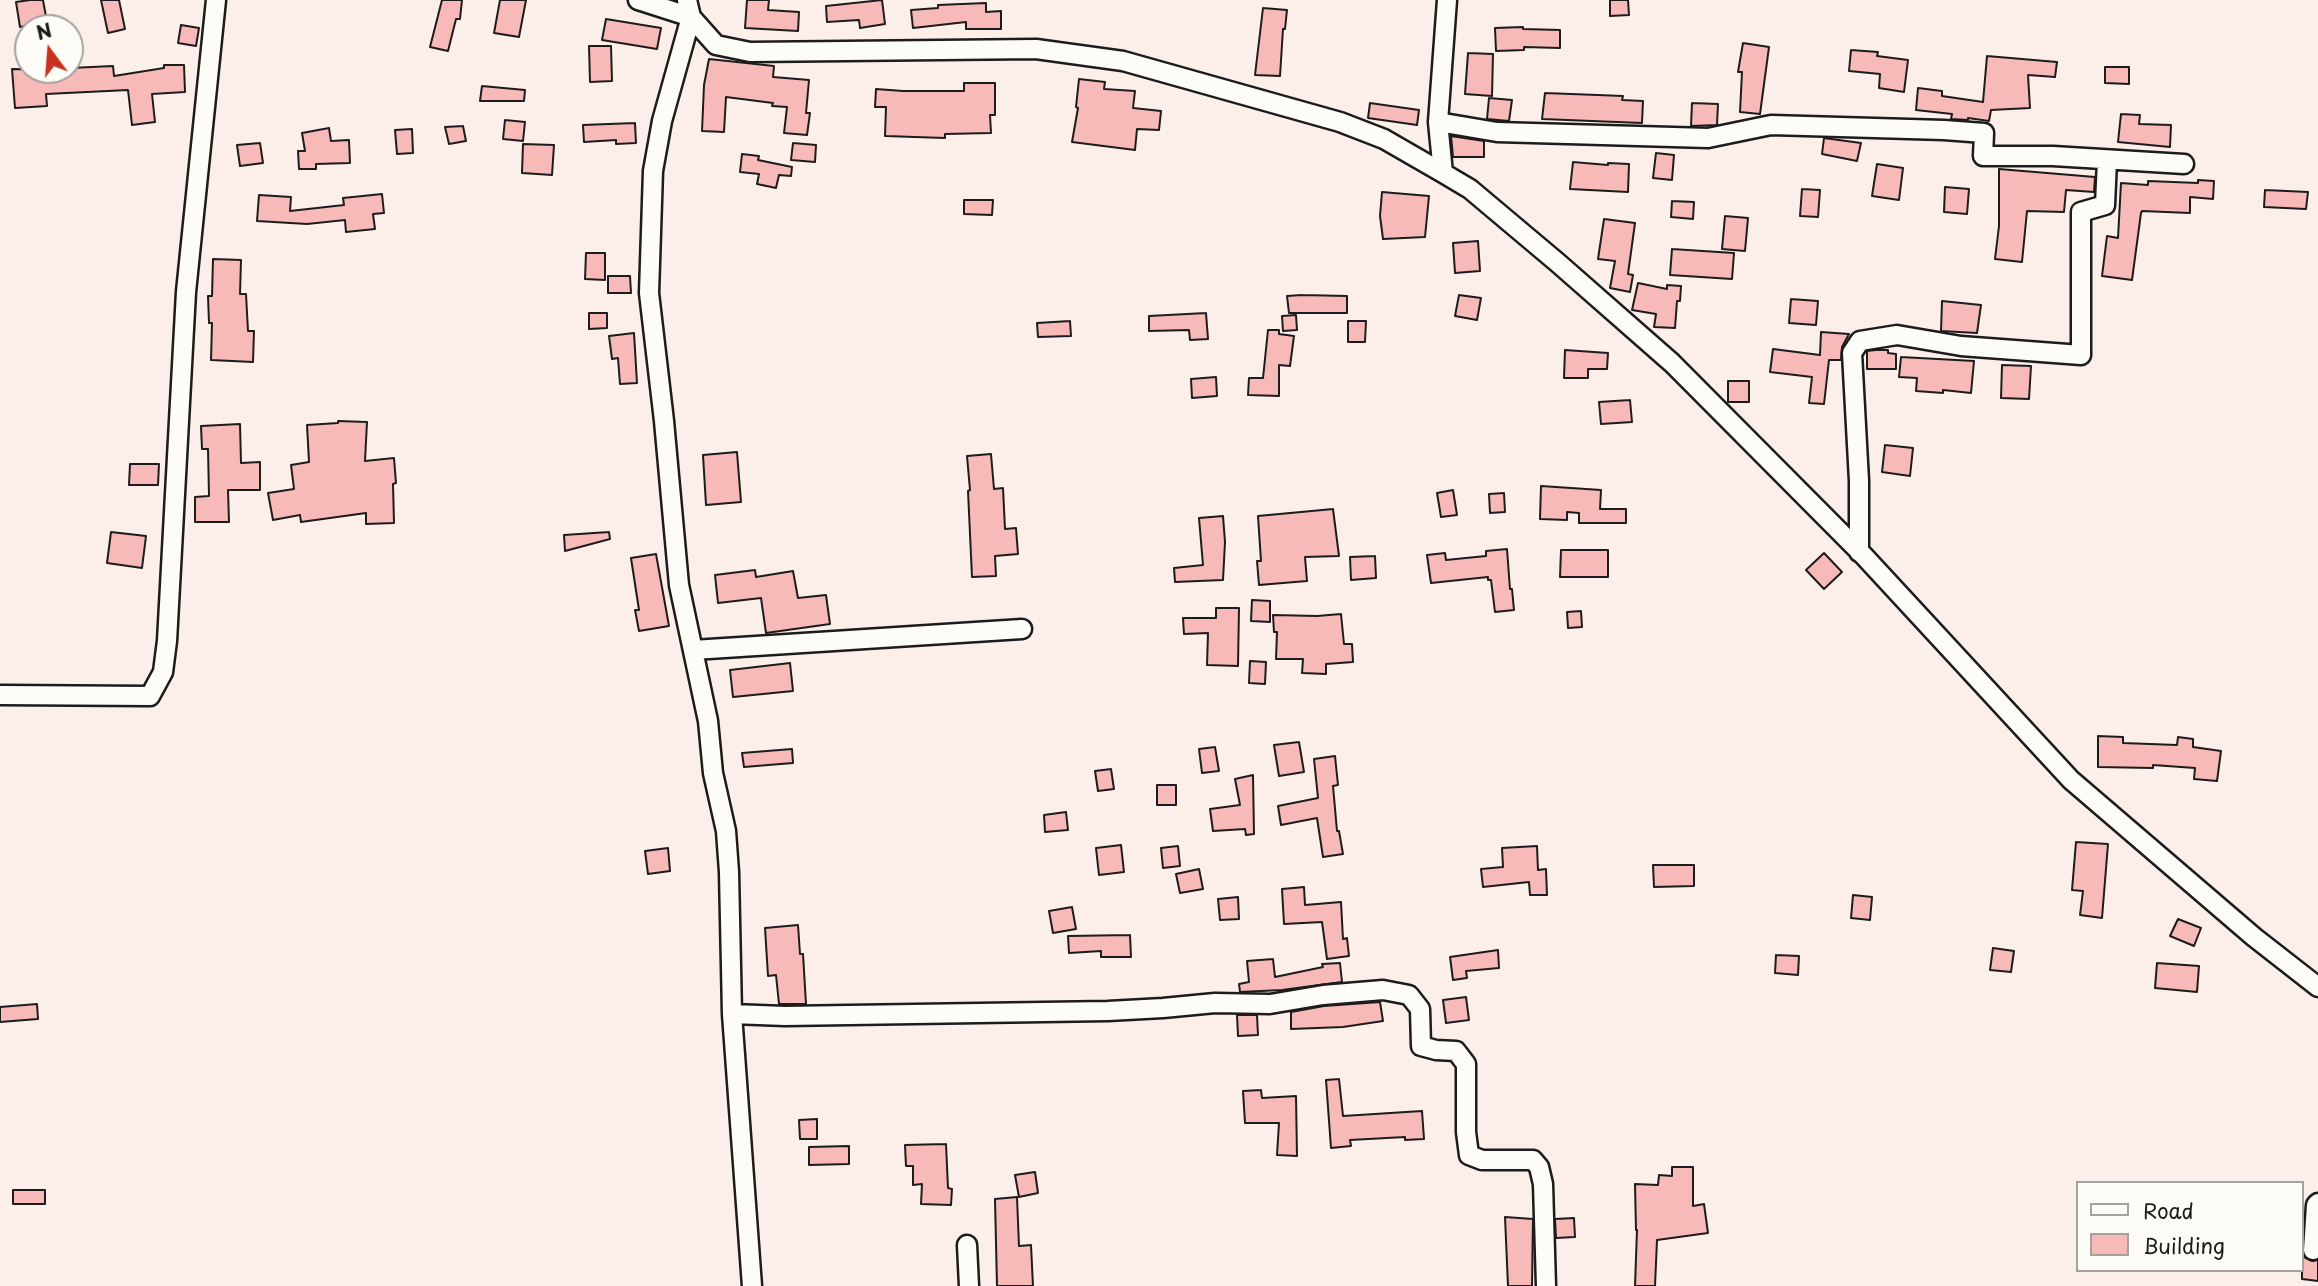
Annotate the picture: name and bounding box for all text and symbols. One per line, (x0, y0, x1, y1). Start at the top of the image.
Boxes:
north arrow (14, 14, 84, 84)
text: N (33, 15, 55, 46)
legend (2076, 1181, 2304, 1272)
text: Road (2143, 1194, 2194, 1226)
text: Building (2143, 1229, 2225, 1261)

